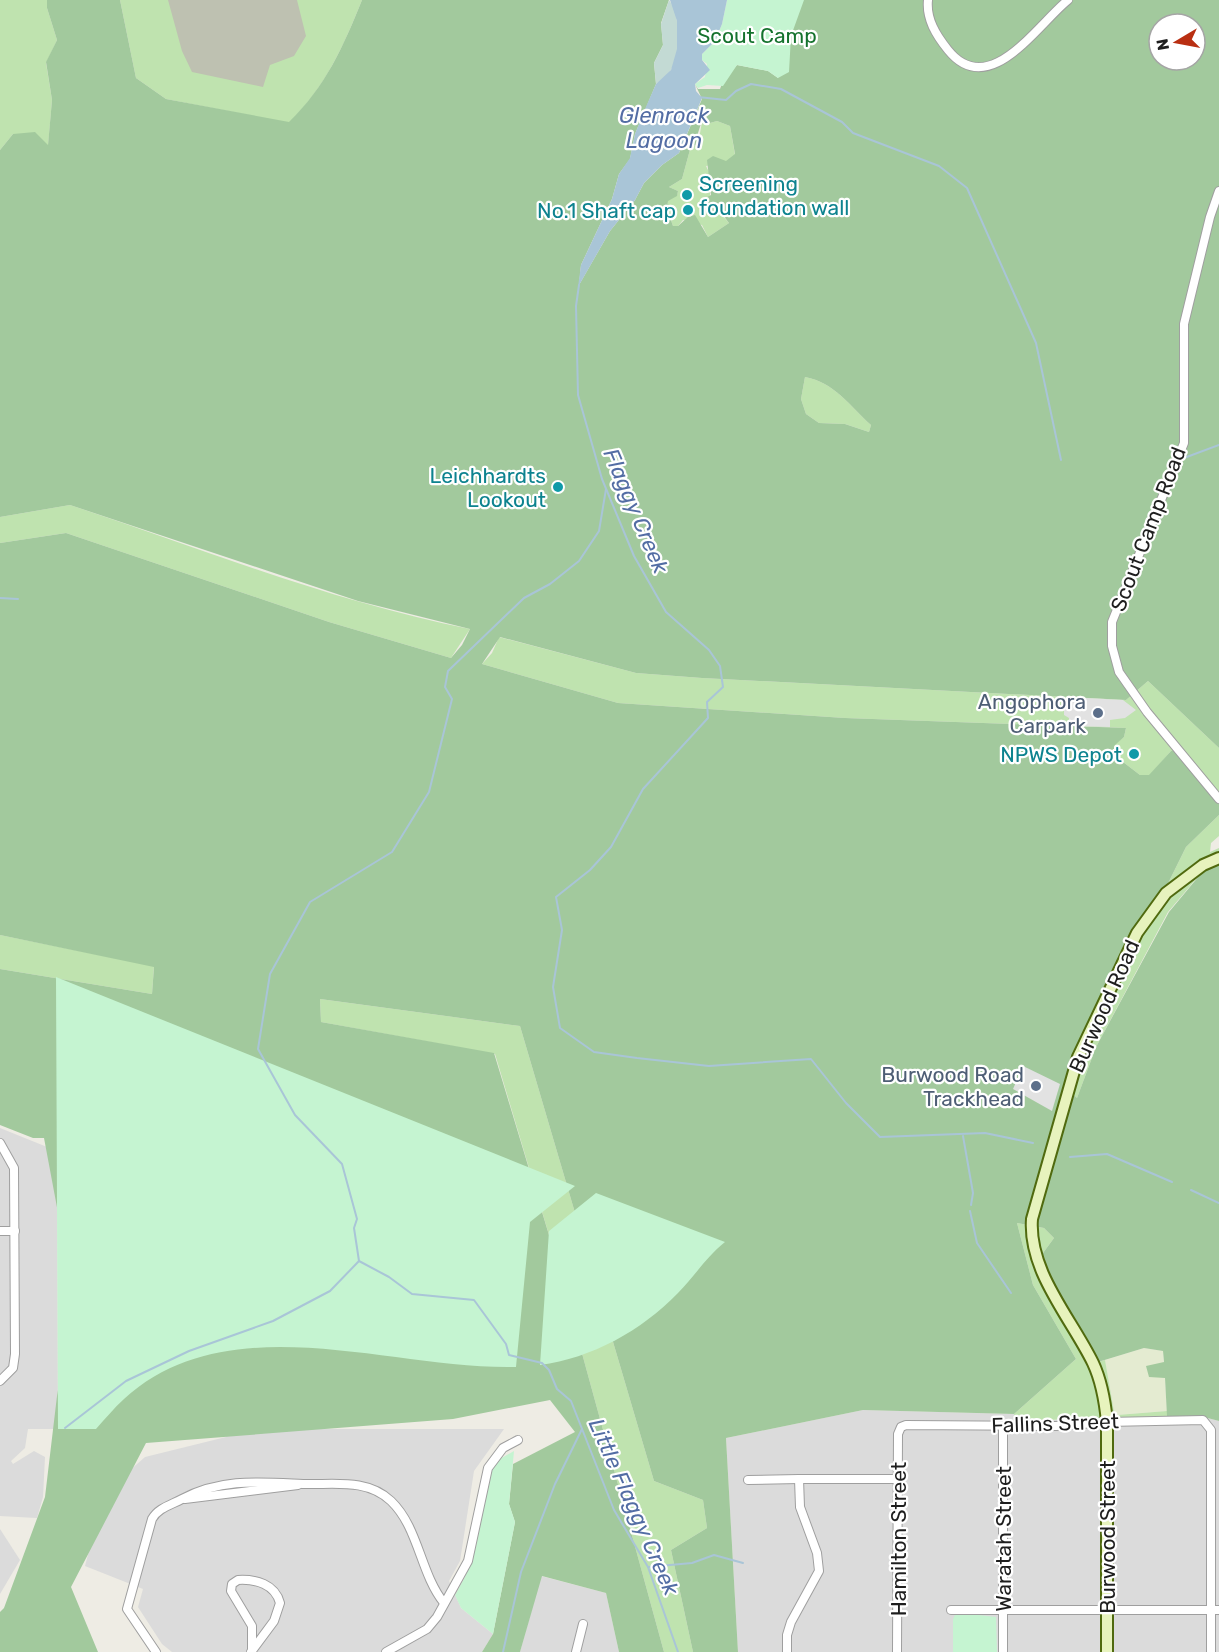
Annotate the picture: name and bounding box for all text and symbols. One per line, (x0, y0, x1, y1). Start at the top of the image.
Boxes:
north arrow (1147, 12, 1207, 72)
park label: Scout Camp (697, 23, 817, 48)
text: N (1152, 37, 1173, 52)
water label: Glenrock Lagoon (619, 102, 710, 154)
place label: Screening foundation wall (699, 171, 849, 220)
marker: Screening foundation wall (680, 188, 694, 202)
place label: No.1 Shaft cap (537, 198, 676, 223)
marker: No.1 Shaft cap (681, 203, 695, 217)
street label: Scout Camp Road (1105, 443, 1191, 615)
water label: Flaggy Creek (598, 444, 675, 578)
place label: Leichhardts Lookout (430, 463, 546, 512)
marker: Leichhardts Lookout (551, 480, 565, 494)
place label: Angophora Carpark (978, 689, 1086, 738)
marker: Angophora Carpark (1091, 706, 1105, 720)
place label: NPWS Depot (1000, 742, 1122, 767)
marker: NPWS Depot (1127, 747, 1141, 761)
street label: Burwood Road (1064, 936, 1144, 1076)
place label: Burwood Road Trackhead (881, 1062, 1024, 1111)
marker: Burwood Road Trackhead (1029, 1079, 1043, 1093)
street label: Fallins Street (991, 1408, 1119, 1438)
water label: Little Flaggy Creek (583, 1414, 685, 1600)
street label: Burwood Street (1095, 1460, 1120, 1614)
street label: Hamilton Street (886, 1462, 911, 1616)
street label: Waratah Street (991, 1466, 1016, 1612)

